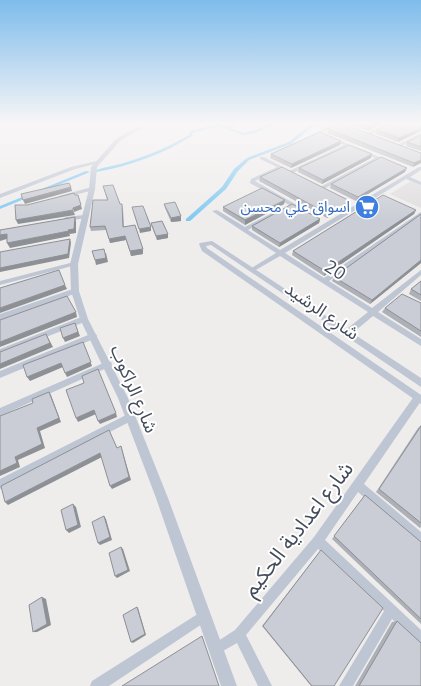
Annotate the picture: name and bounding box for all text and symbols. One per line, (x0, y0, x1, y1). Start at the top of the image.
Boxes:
supermarket icon: اسواق علي محسن (354, 194, 380, 220)
place label: اسواق علي محسن (240, 197, 350, 218)
street label: 20 (319, 254, 351, 286)
street label: شارع الرشيد (279, 277, 364, 347)
street label: شارع الراكوب (103, 341, 163, 437)
street label: شارع اعدادية الحكيم (236, 456, 360, 603)

